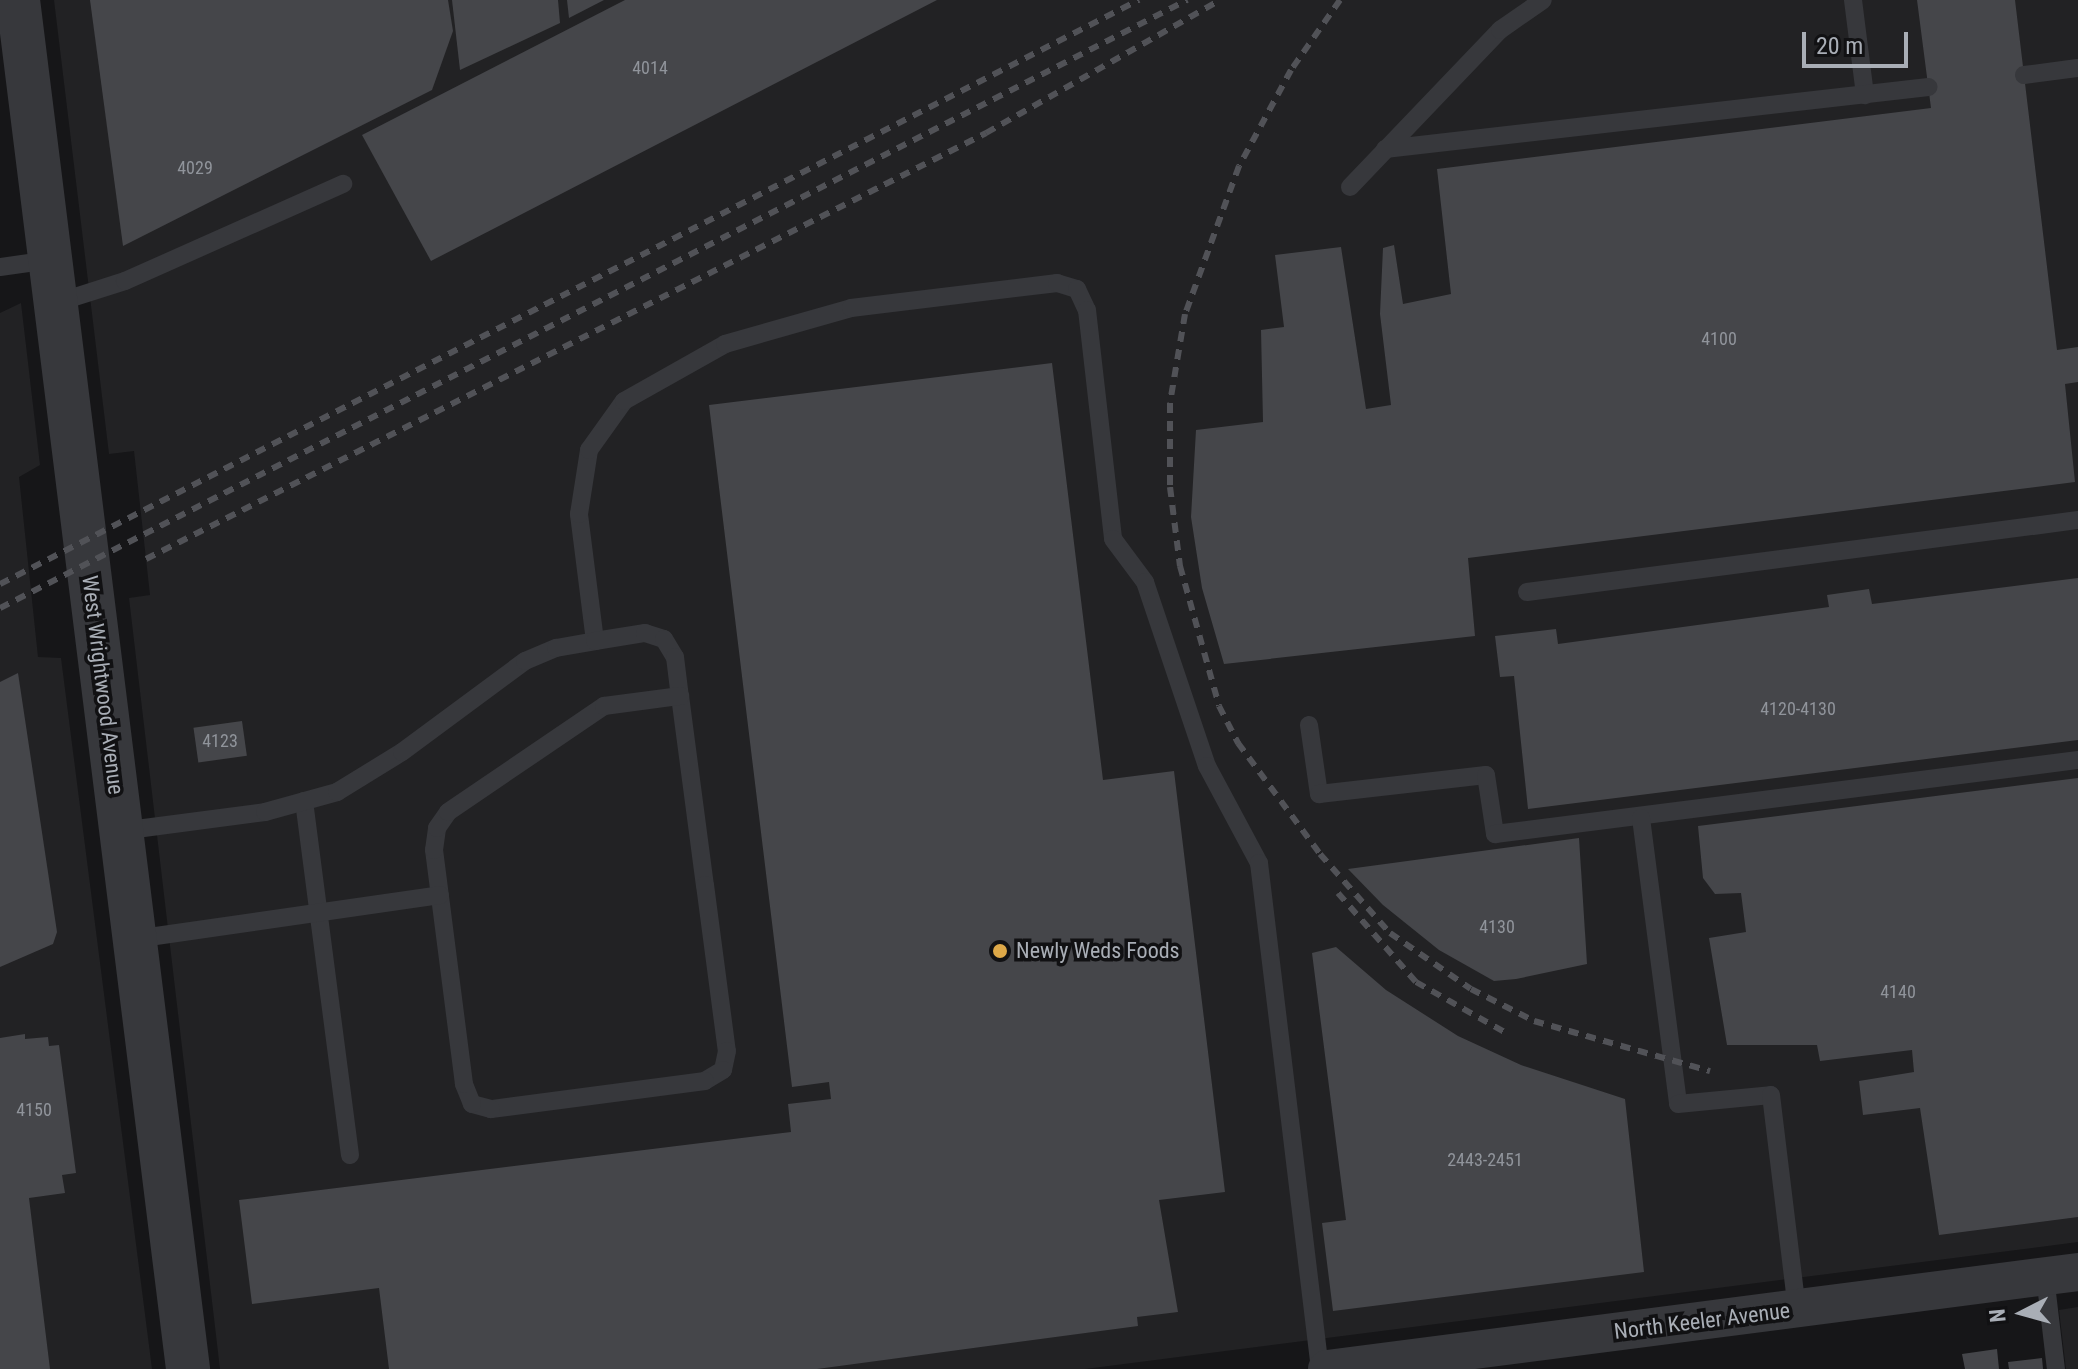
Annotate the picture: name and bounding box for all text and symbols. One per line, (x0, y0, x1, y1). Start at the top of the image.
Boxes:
scale bar (1806, 16, 1912, 66)
text: 20 m (1816, 32, 1863, 60)
house number: 4014 (632, 57, 668, 79)
house number: 4029 (177, 157, 213, 179)
house number: 4100 (1701, 328, 1737, 350)
street label: West Wrightwood Avenue (76, 574, 130, 796)
house number: 4120-4130 (1760, 698, 1836, 720)
house number: 4123 (202, 730, 238, 752)
house number: 4130 (1479, 916, 1515, 938)
place label: Newly Weds Foods (1016, 938, 1180, 964)
marker: Newly Weds Foods (991, 942, 1009, 960)
house number: 4140 (1880, 981, 1916, 1003)
house number: 4150 (16, 1099, 52, 1121)
house number: 2443-2451 (1447, 1149, 1523, 1171)
north arrow (1982, 1273, 2062, 1353)
street label: North Keeler Avenue (1613, 1297, 1791, 1345)
text: N (1984, 1308, 2011, 1324)

